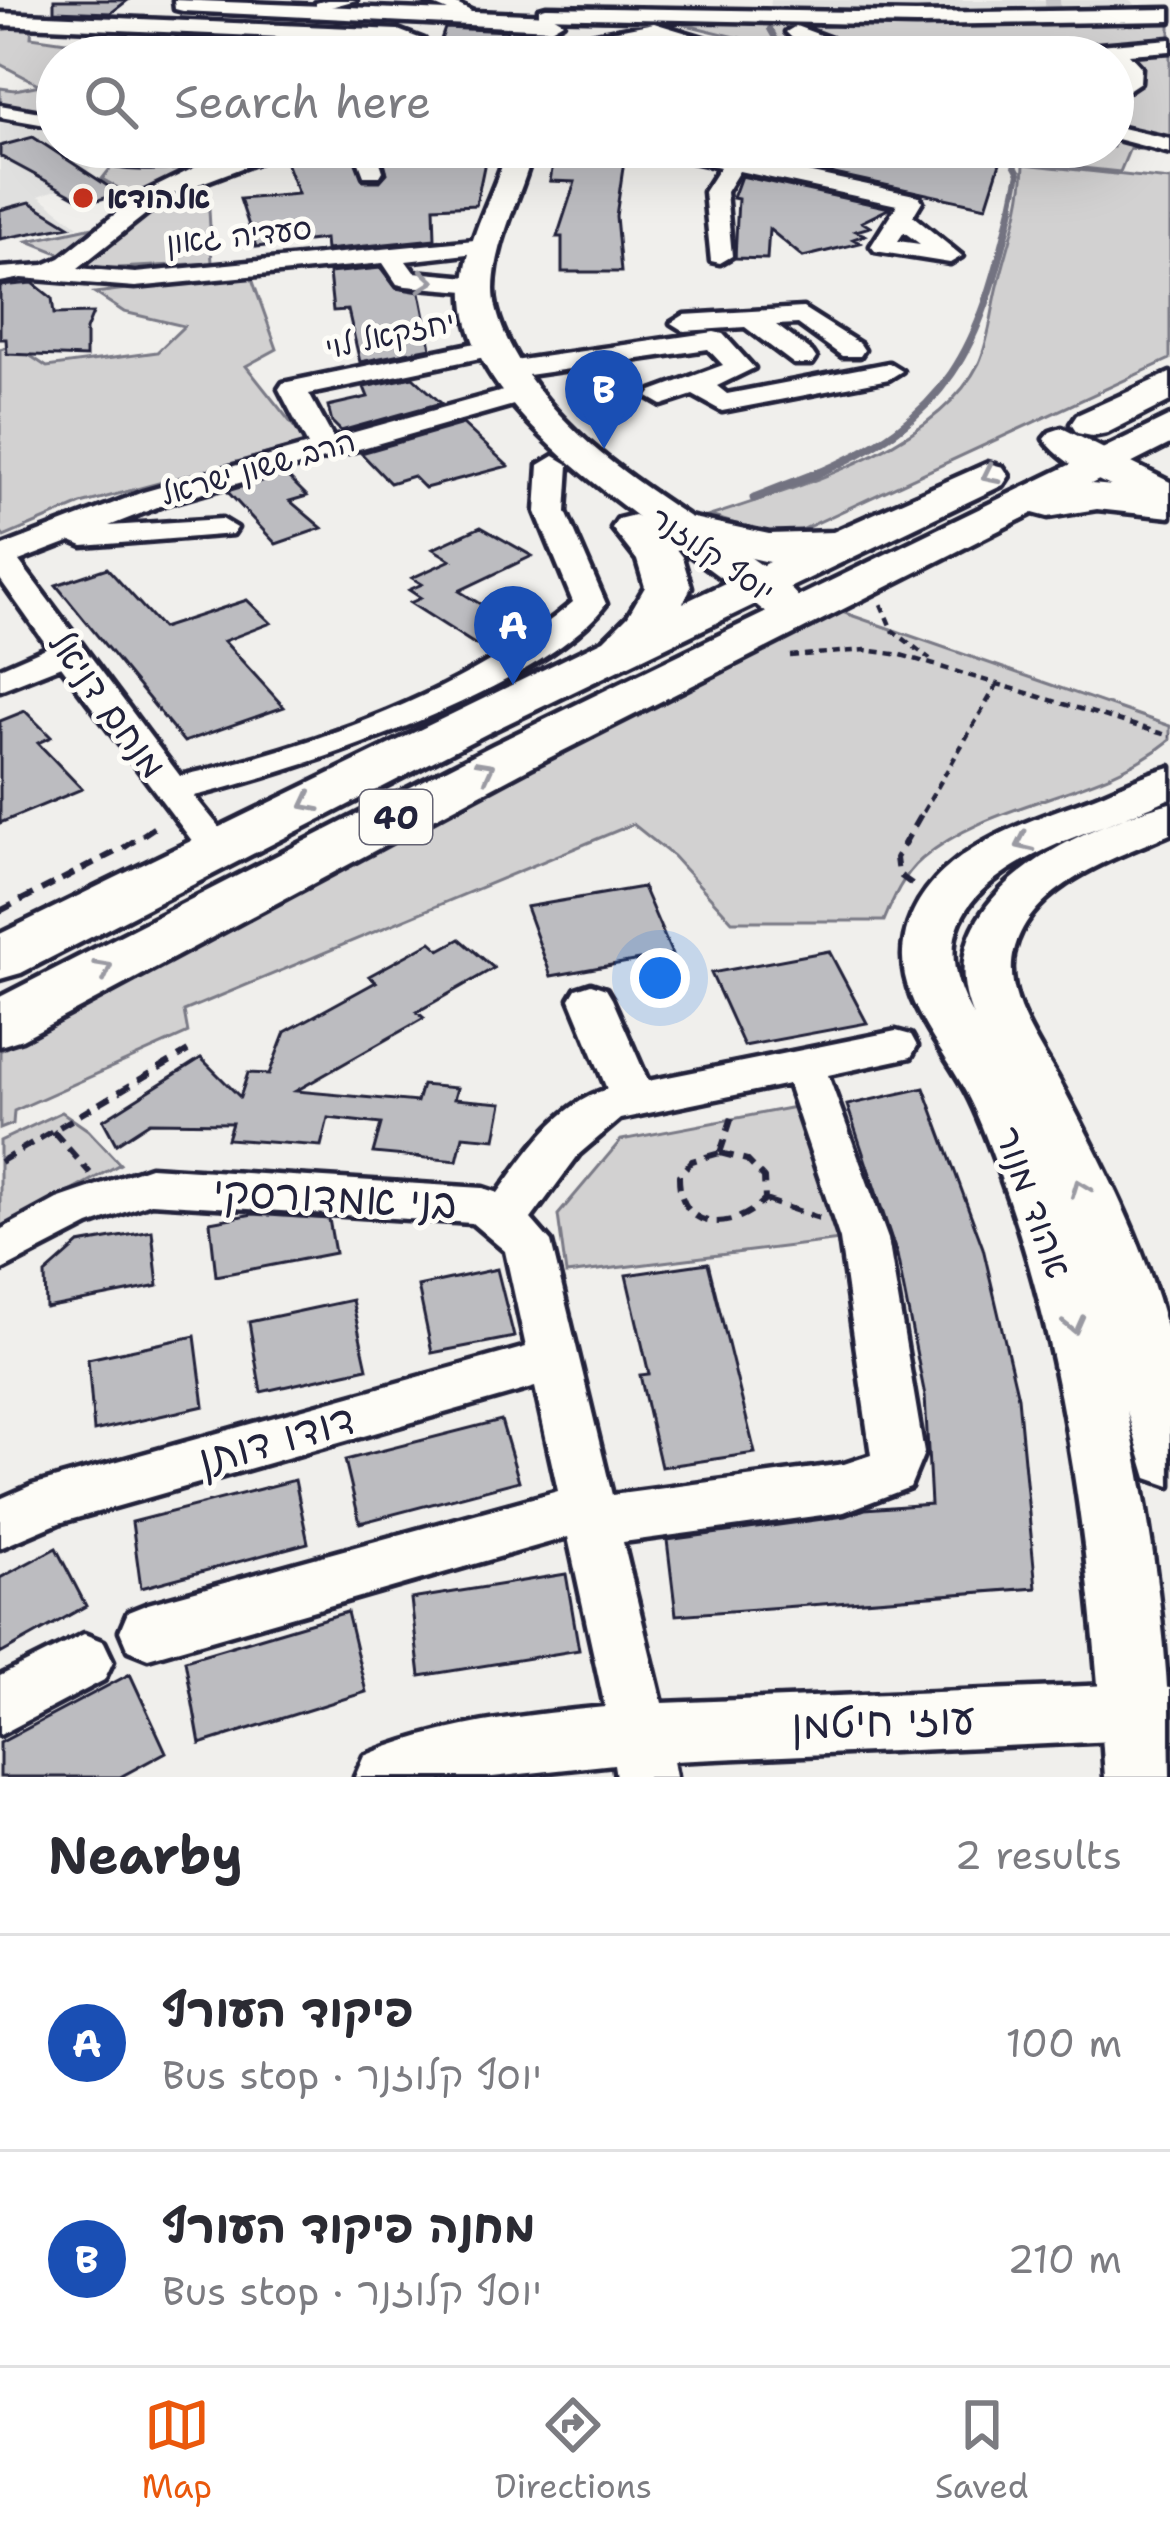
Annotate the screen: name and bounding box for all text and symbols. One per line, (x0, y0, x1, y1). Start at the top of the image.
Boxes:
search box (36, 36, 1134, 168)
icon: search (78, 69, 144, 135)
text: Search here (174, 72, 431, 132)
place label: אלהודא (107, 177, 210, 218)
marker: אלהודא (70, 185, 96, 211)
street label: סעדיה גאון (164, 207, 314, 264)
one-way arrow (417, 268, 436, 294)
street label: יחזקאל לוי (321, 301, 459, 368)
pin: B (565, 350, 643, 449)
street label: הרב ששון ישראל (156, 420, 360, 515)
one-way arrow (981, 461, 1002, 485)
street label: יוסף קלוזנר (642, 497, 782, 612)
pin: A (474, 586, 552, 685)
street label: מנחם דניאל (37, 621, 178, 788)
one-way arrow (474, 760, 495, 783)
one-way arrow (300, 788, 321, 812)
road number: 40 (360, 790, 432, 844)
one-way arrow (1015, 829, 1036, 852)
your location (630, 948, 690, 1008)
one-way arrow (91, 961, 113, 984)
street label: אהוד מנור (983, 1120, 1084, 1285)
street label: בני אמדורסקי (212, 1163, 458, 1231)
one-way arrow (1070, 1179, 1095, 1200)
one-way arrow (1060, 1314, 1085, 1335)
street label: דודו דותן (191, 1390, 361, 1488)
street label: עוזי חיטמן (790, 1690, 976, 1752)
text: Nearby (48, 1821, 243, 1889)
text: 2 results (955, 1829, 1122, 1881)
text: פיקוד העורף (162, 1980, 414, 2040)
text: A (72, 2017, 102, 2069)
text: 100 m (1006, 2017, 1122, 2069)
text: Bus stop · יוסף קלוזנר (162, 2049, 542, 2101)
text: מחנה פיקוד העורף (162, 2196, 535, 2256)
text: B (75, 2233, 99, 2285)
text: 210 m (1007, 2233, 1122, 2285)
text: Bus stop · יוסף קלוזנר (162, 2265, 542, 2317)
tab: Map (141, 2392, 212, 2509)
tab: Directions (495, 2392, 652, 2509)
tab: Saved (935, 2392, 1029, 2509)

